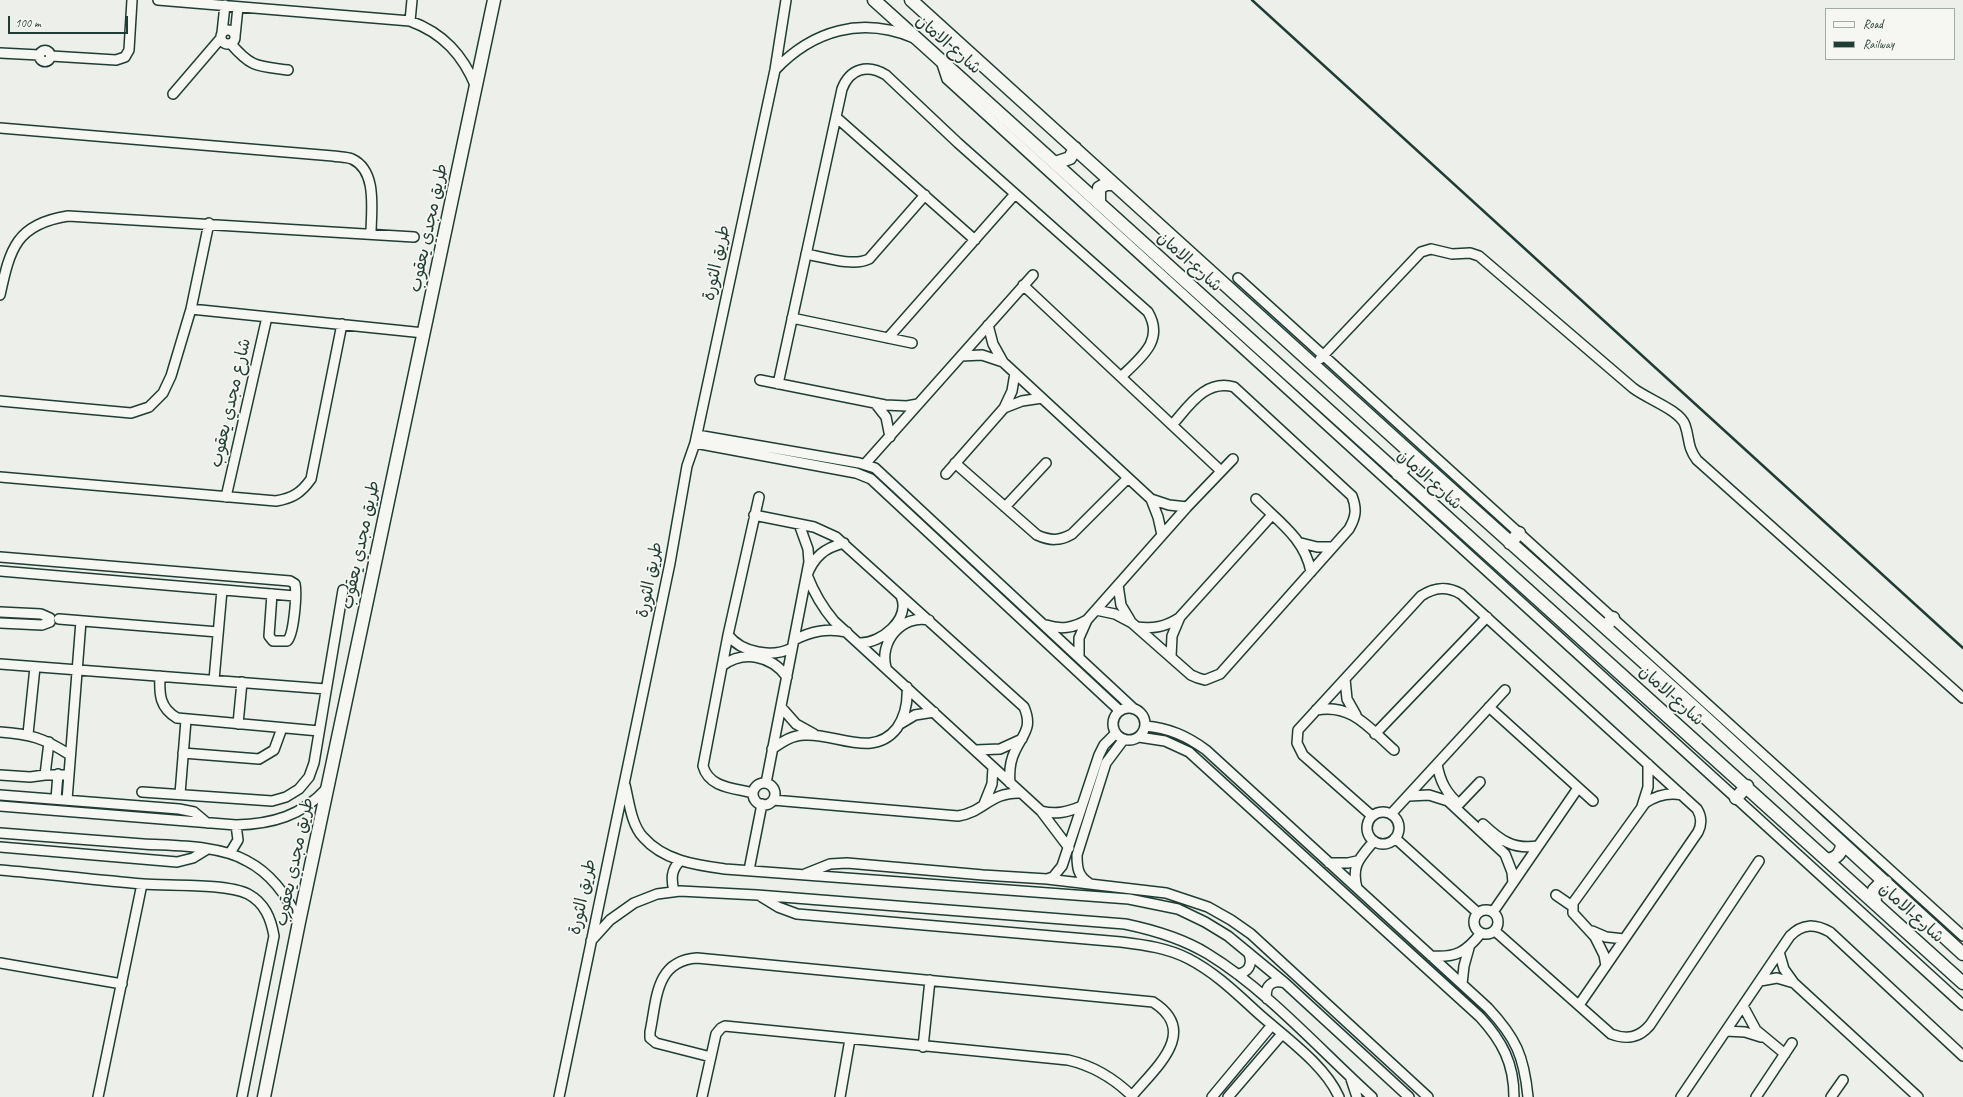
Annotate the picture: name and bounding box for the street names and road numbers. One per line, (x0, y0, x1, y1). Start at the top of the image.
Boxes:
street label: شارع الامان (911, 11, 985, 79)
street label: طريق مجدي يعقوب (405, 162, 453, 294)
street label: طريق الثورة (699, 223, 735, 303)
street label: شارع الامان (1152, 228, 1226, 296)
street label: شارع مجدي يعقوب (206, 336, 256, 470)
street label: شارع الامان (1392, 446, 1466, 514)
street label: طريق مجدي يعقوب (337, 479, 385, 611)
street label: طريق الثورة (633, 540, 667, 620)
street label: شارع الامان (1634, 662, 1708, 730)
street label: طريق مجدي يعقوب (271, 796, 319, 928)
street label: طريق الثورة (565, 857, 601, 937)
street label: شارع الامان (1874, 879, 1948, 947)

